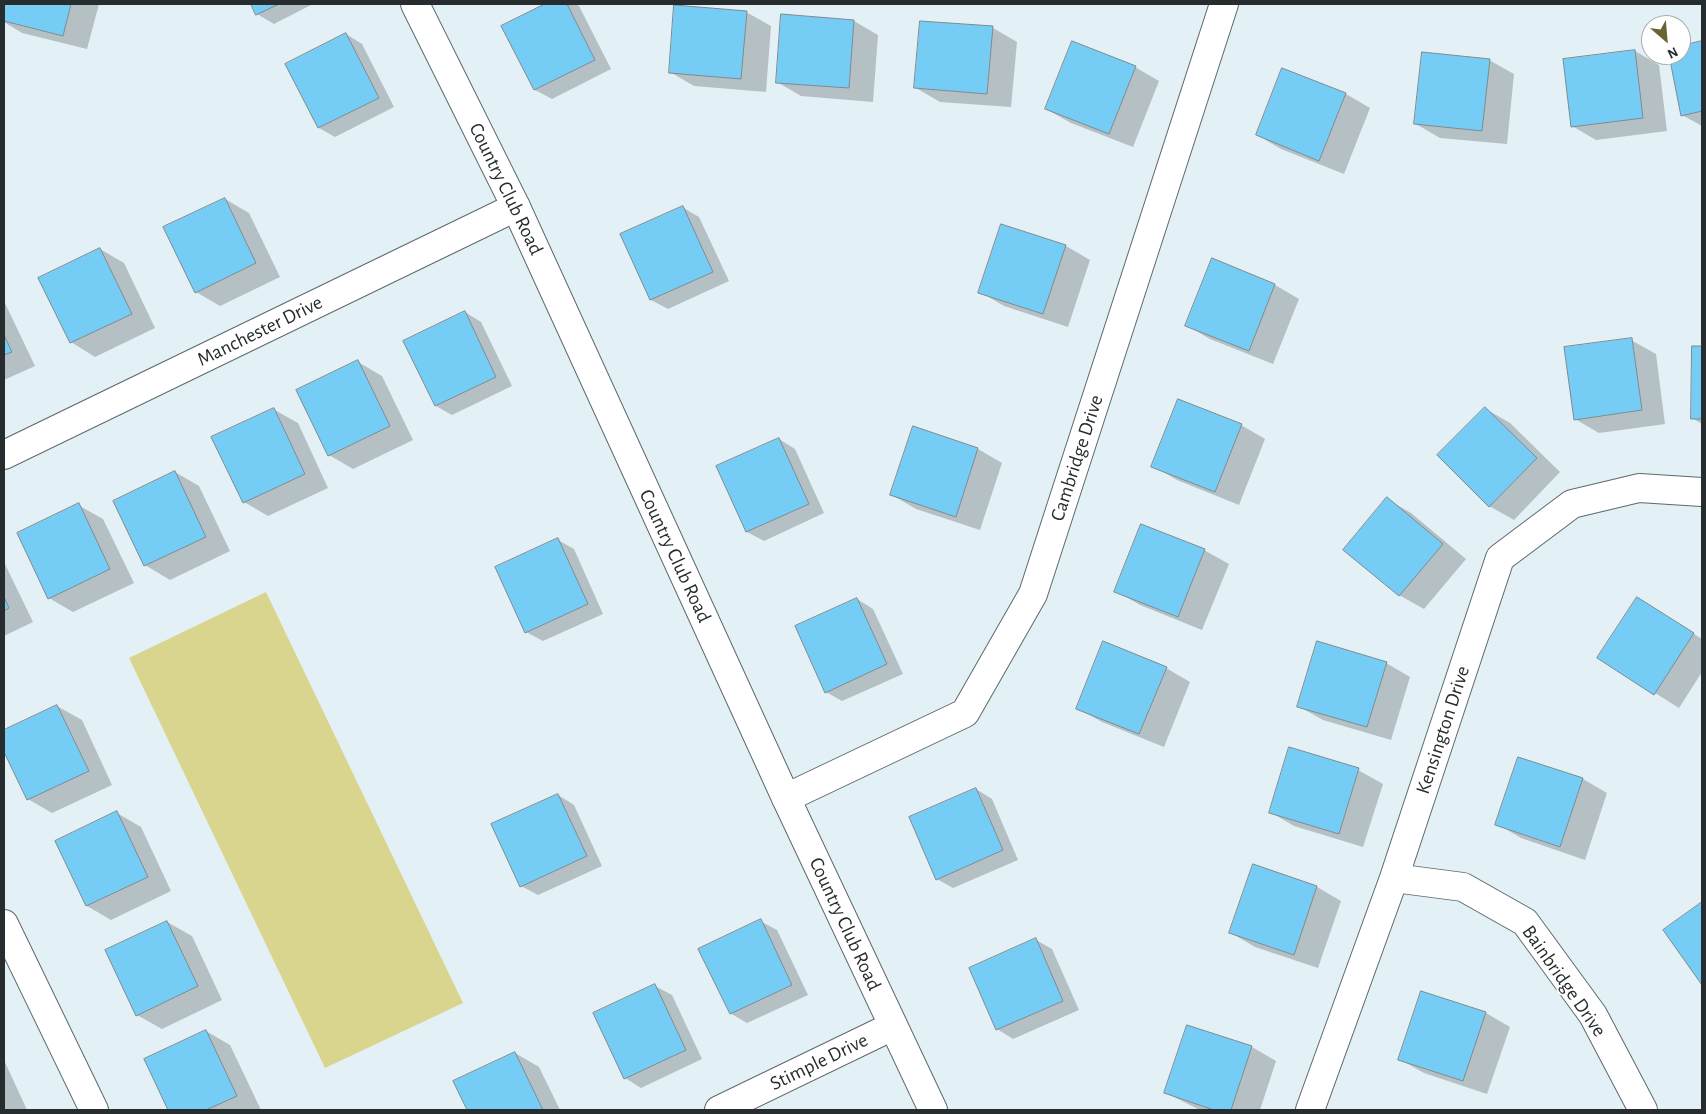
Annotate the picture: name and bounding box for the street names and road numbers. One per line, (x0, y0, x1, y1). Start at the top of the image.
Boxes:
street label: Country Club Road (464, 119, 548, 259)
street label: Manchester Drive (193, 290, 327, 372)
street label: Cambridge Drive (1045, 392, 1109, 524)
street label: Country Club Road (634, 486, 716, 626)
street label: Kensington Drive (1411, 663, 1475, 797)
street label: Country Club Road (804, 854, 886, 994)
street label: Bainbridge Drive (1517, 921, 1611, 1041)
street label: Stimple Drive (766, 1028, 872, 1096)

